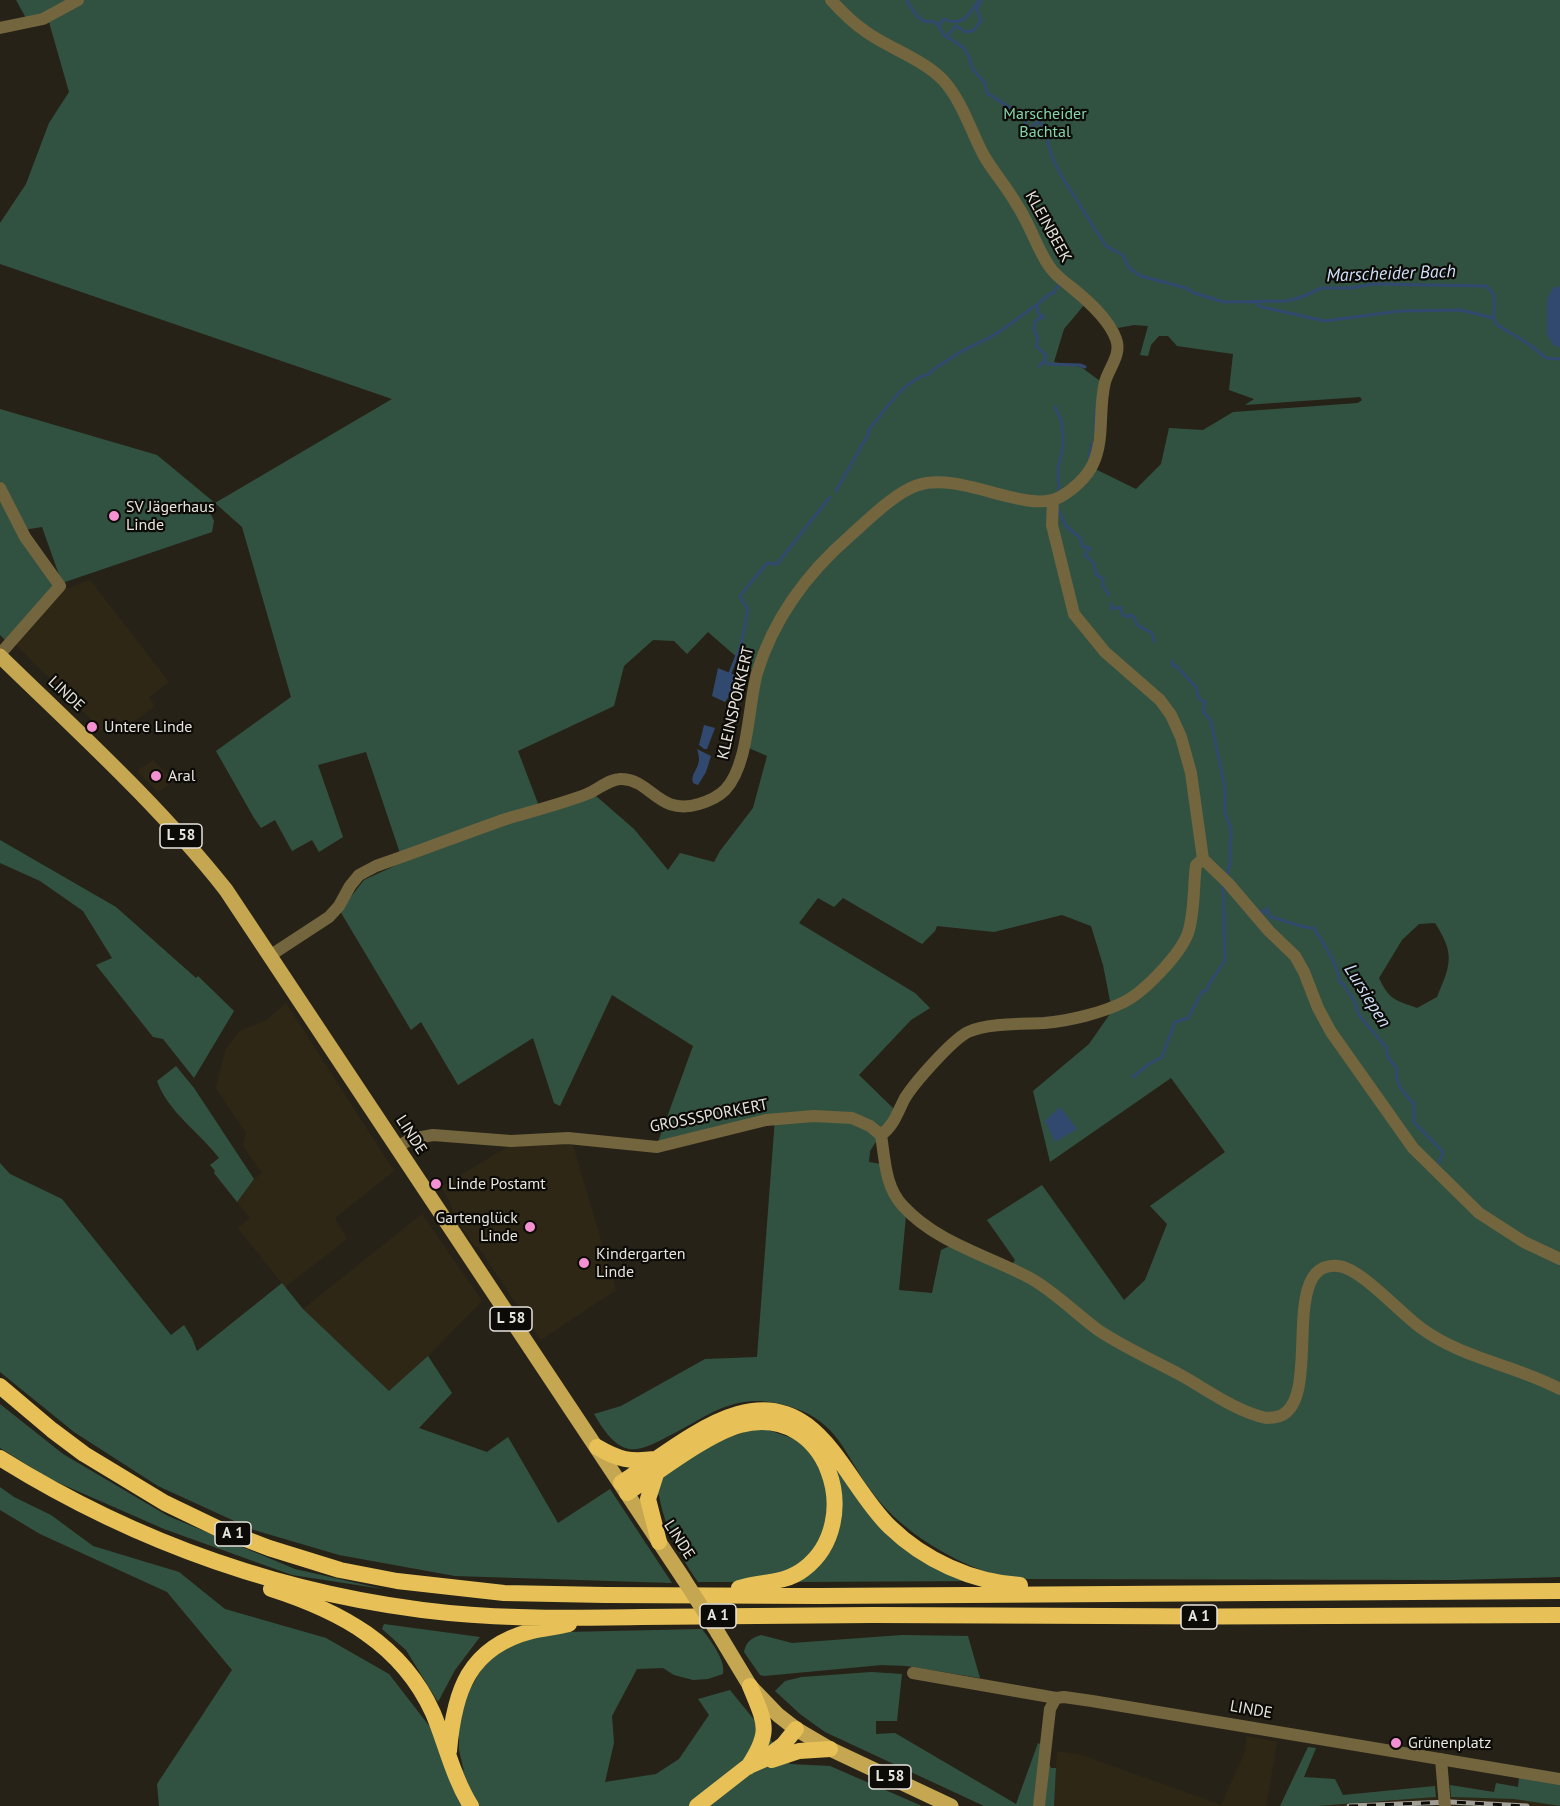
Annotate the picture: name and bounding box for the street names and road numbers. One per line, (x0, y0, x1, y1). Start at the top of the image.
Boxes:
street label: KLEINBEEK (1021, 188, 1075, 266)
street label: KLEINSPORKERT (714, 645, 758, 761)
street label: LINDE (44, 672, 88, 716)
road number: L 58 (160, 824, 202, 848)
street label: GROSSSPORKERT (648, 1095, 770, 1137)
street label: LINDE (391, 1112, 431, 1158)
road number: L 58 (490, 1307, 532, 1331)
street label: LINDE (659, 1517, 699, 1563)
road number: A 1 (215, 1522, 251, 1546)
road number: A 1 (700, 1604, 736, 1628)
road number: A 1 (1181, 1605, 1217, 1629)
street label: LINDE (1228, 1697, 1274, 1723)
road number: L 58 (869, 1765, 911, 1789)

